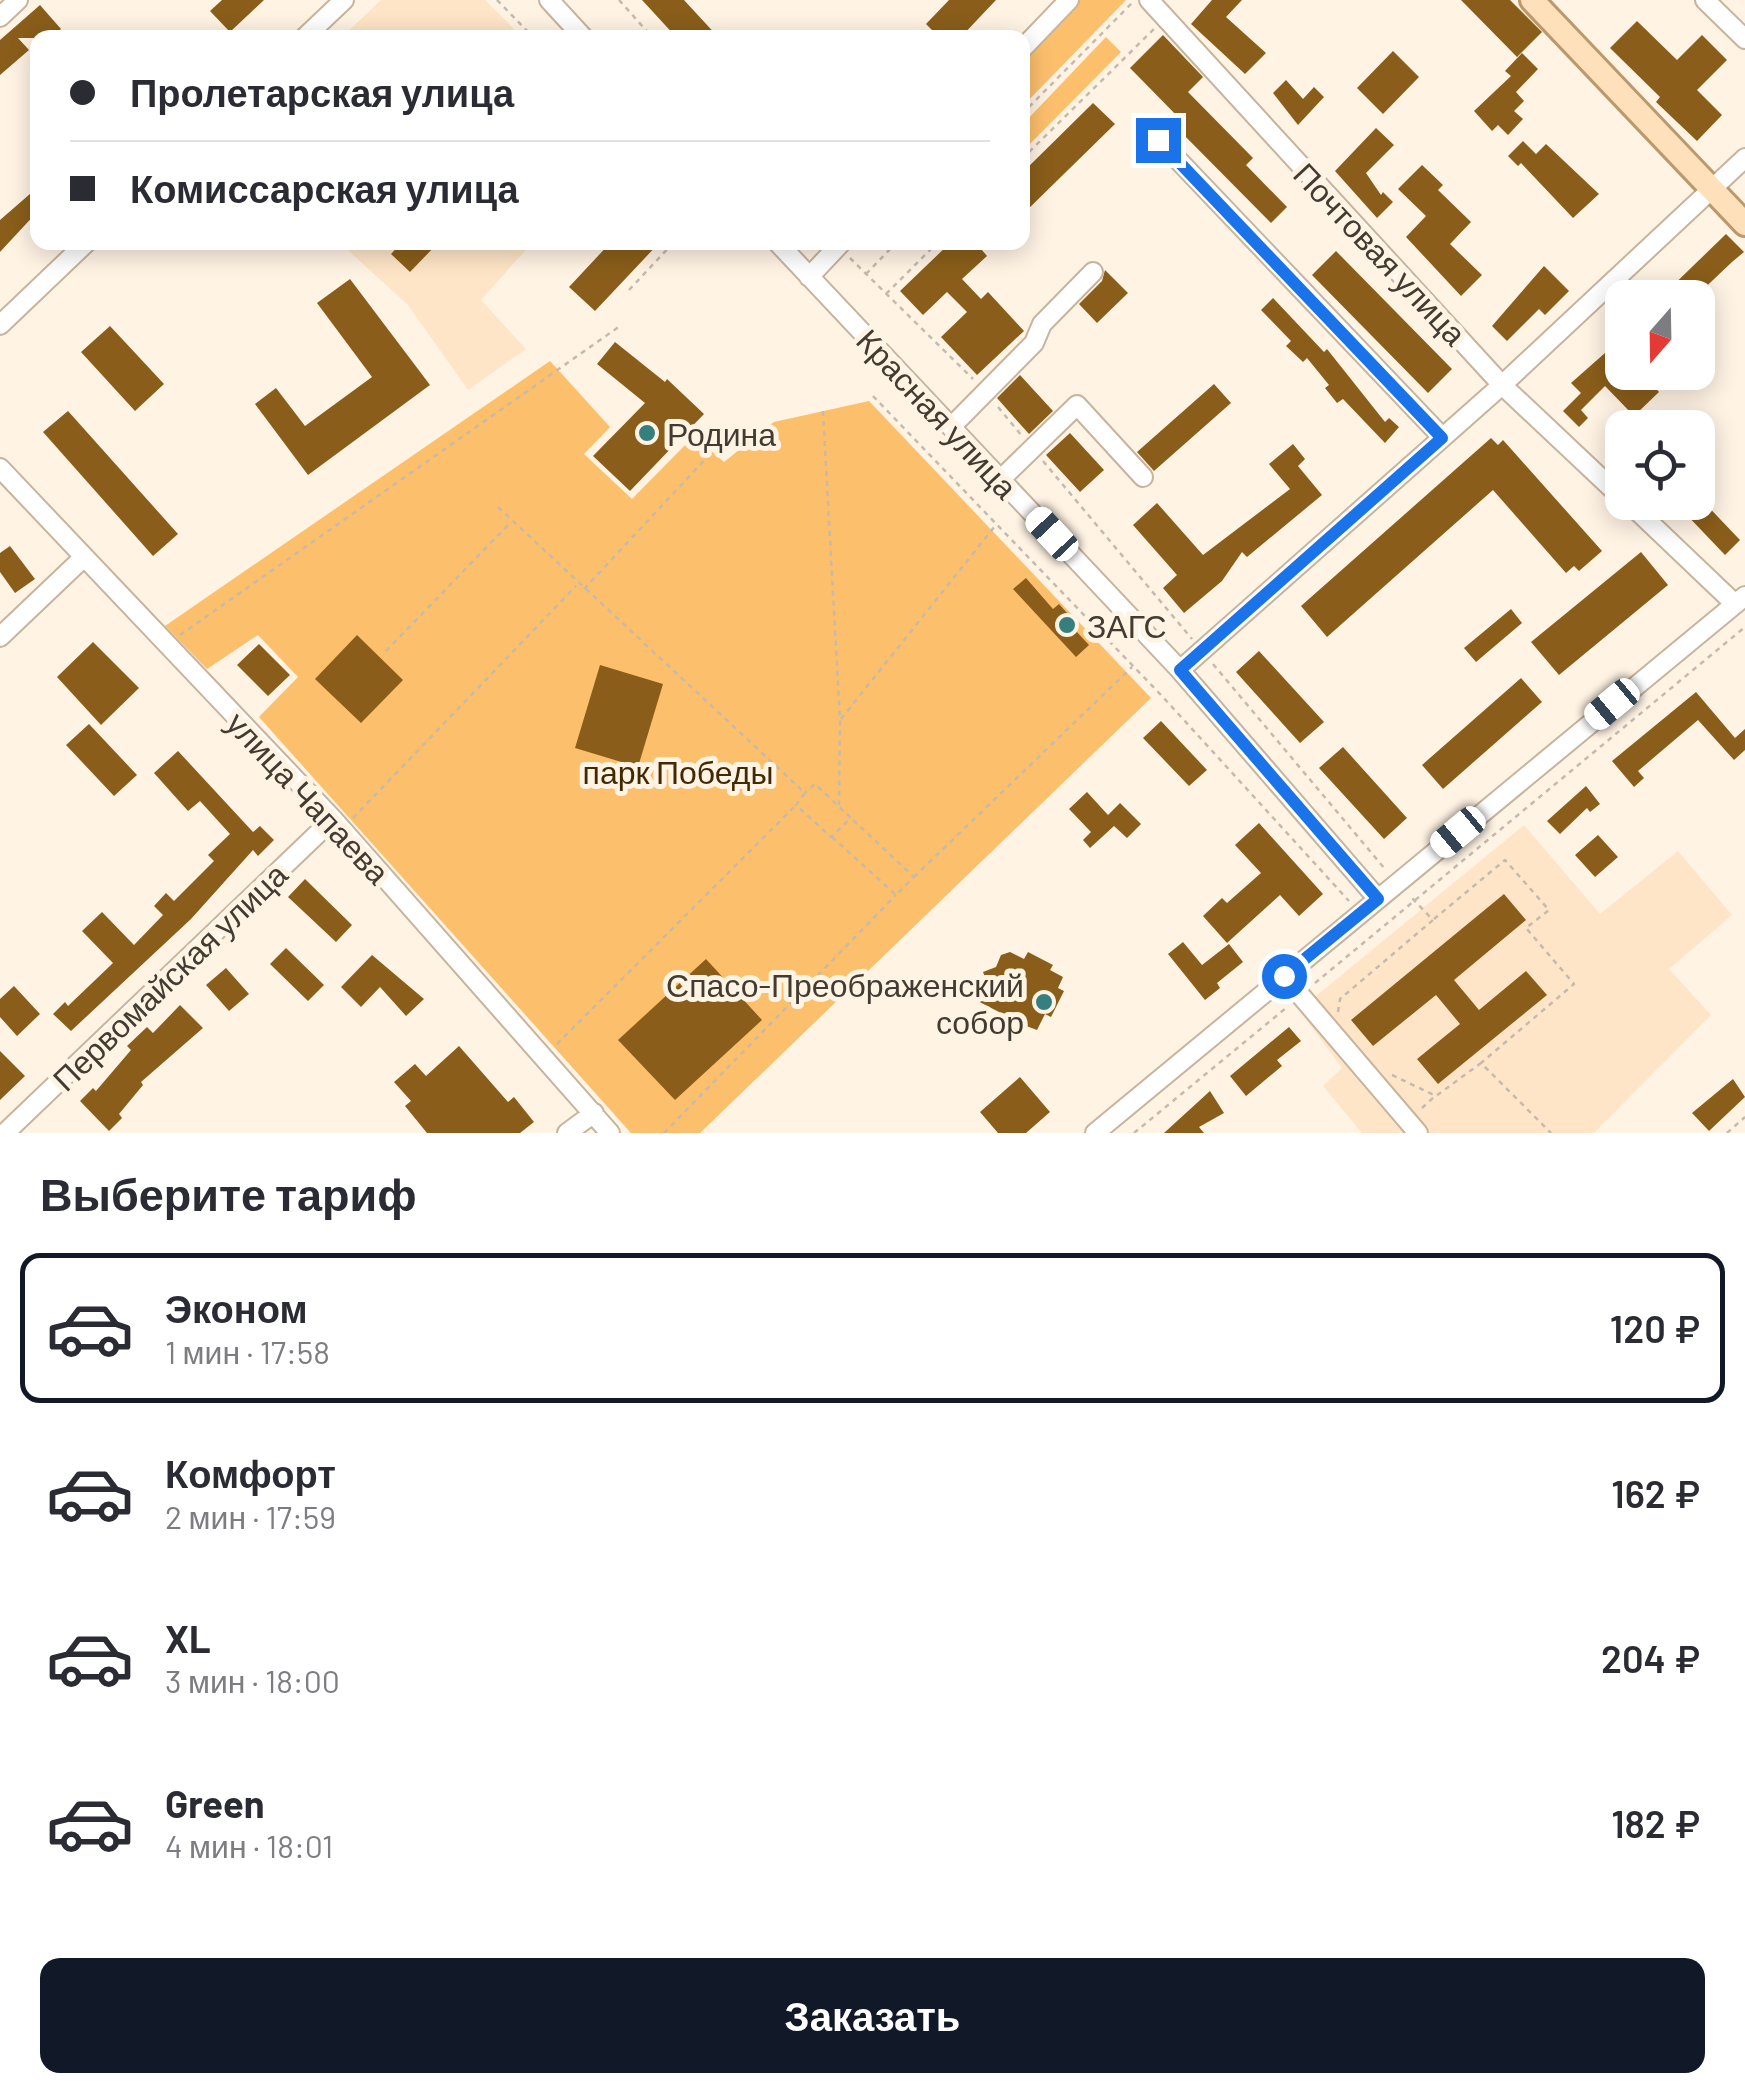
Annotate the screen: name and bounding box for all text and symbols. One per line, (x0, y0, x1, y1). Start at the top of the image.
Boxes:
text: Пролетарская улица (130, 69, 514, 115)
route end (1136, 118, 1181, 163)
street label: Почтовая улица (1286, 154, 1475, 353)
text: Комиссарская улица (130, 165, 519, 211)
north arrow (1605, 280, 1715, 390)
map controls (1605, 280, 1715, 520)
street label: Красная улица (849, 321, 1026, 506)
button: locate (1605, 410, 1715, 520)
place label: Родина (667, 414, 776, 453)
marker: Родина (636, 422, 658, 444)
car (1021, 502, 1083, 566)
place label: ЗАГС (1087, 606, 1167, 644)
marker: ЗАГС (1056, 614, 1078, 636)
car (1579, 673, 1645, 735)
street label: улица Чапаева (219, 703, 398, 892)
park label: парк Победы (583, 752, 773, 791)
car (1425, 801, 1491, 863)
street label: Первомайская улица (44, 854, 295, 1098)
route start (1262, 954, 1307, 999)
place label: Спасо-Преображенский собор (666, 965, 1024, 1041)
marker: Спасо-Преображенский собор (1033, 991, 1055, 1013)
text: Выберите тариф (40, 1166, 417, 1220)
icon: car (45, 1283, 135, 1373)
text: Эконом (165, 1285, 308, 1331)
text: 120 ₽ (1610, 1305, 1700, 1351)
text: 1 мин · 17:58 (165, 1332, 330, 1370)
icon: car (45, 1448, 135, 1538)
text: Комфорт (165, 1450, 336, 1496)
text: 162 ₽ (1611, 1470, 1700, 1516)
text: 2 мин · 17:59 (165, 1497, 336, 1535)
icon: car (45, 1613, 135, 1703)
text: XL (165, 1615, 211, 1661)
text: 204 ₽ (1601, 1635, 1700, 1681)
text: 3 мин · 18:00 (165, 1661, 340, 1699)
icon: car (45, 1778, 135, 1868)
text: Green (165, 1780, 265, 1826)
text: 182 ₽ (1611, 1800, 1700, 1846)
text: 4 мин · 18:01 (165, 1826, 333, 1864)
button: Заказать (40, 1958, 1705, 2073)

